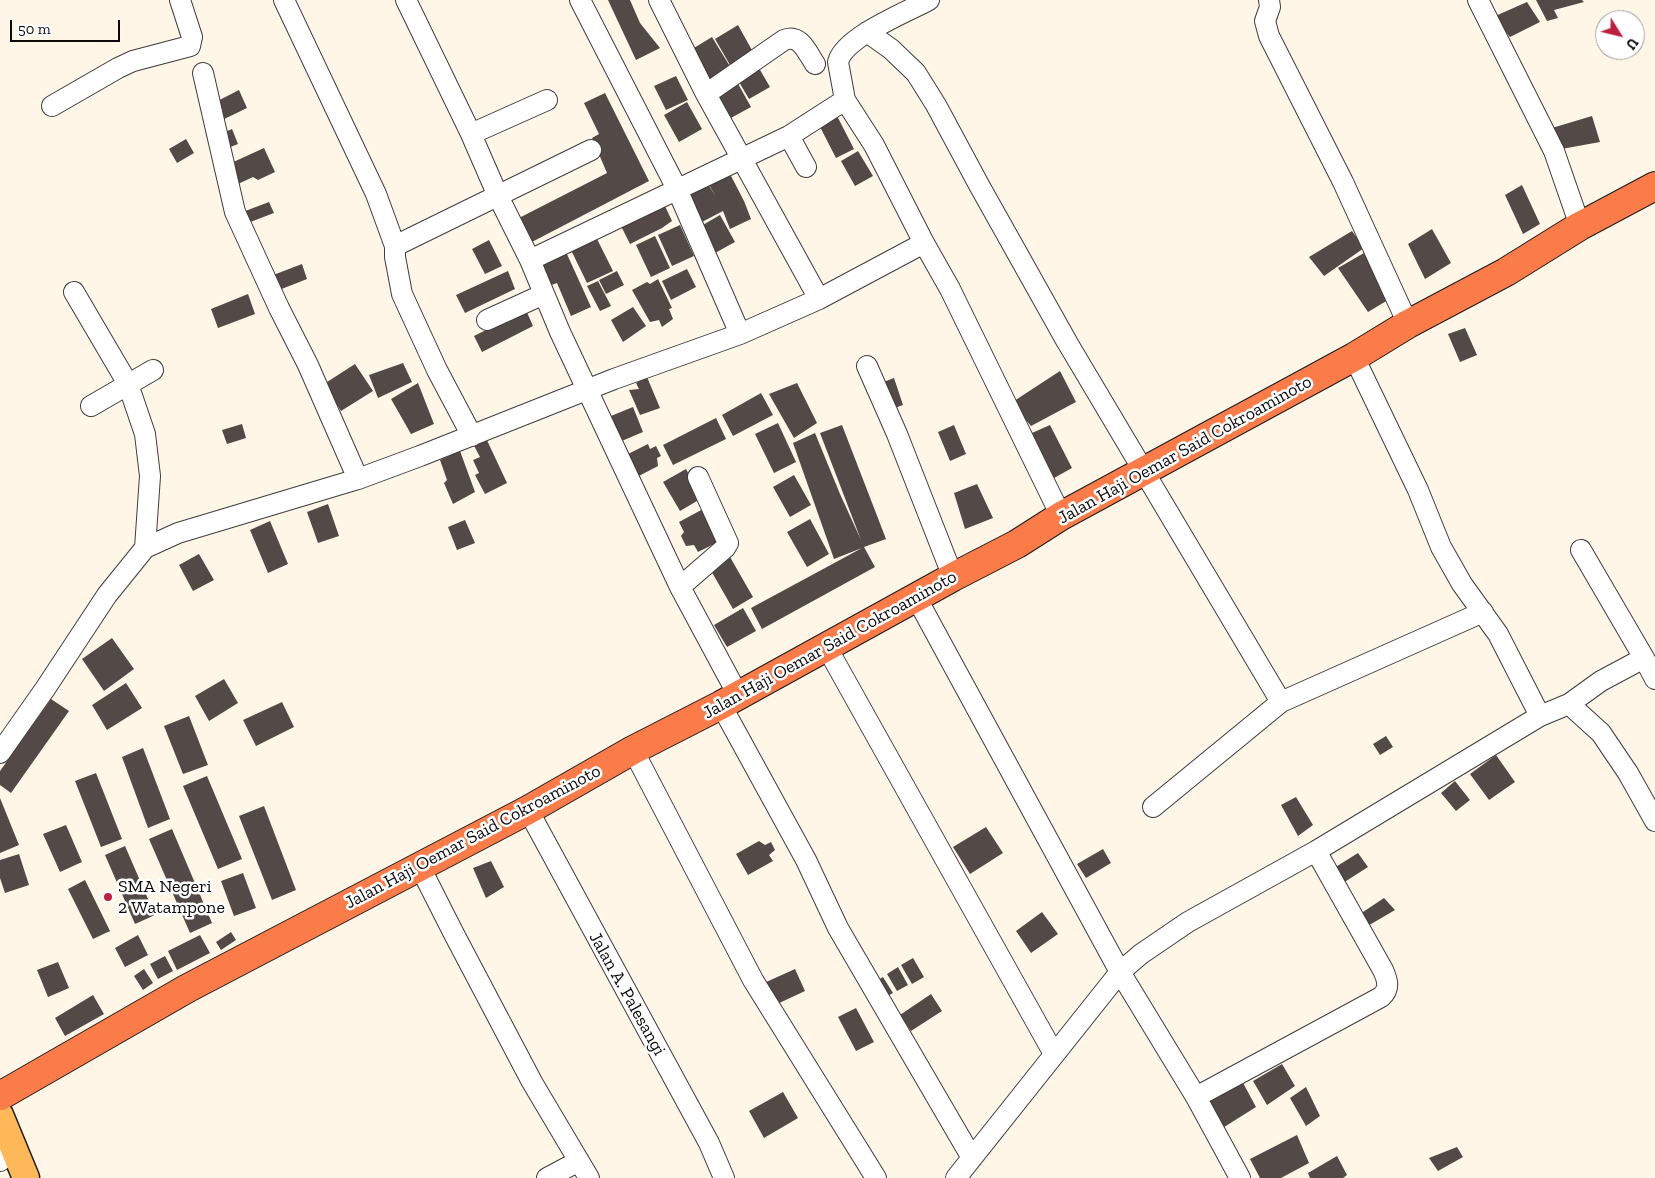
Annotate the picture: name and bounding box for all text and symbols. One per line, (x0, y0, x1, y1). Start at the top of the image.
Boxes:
scale bar (12, 10, 122, 42)
north arrow (1595, 10, 1645, 60)
text: 50 m (18, 20, 51, 38)
text: U (1622, 34, 1642, 53)
street label: Jalan Haji Oemar Said Cokroaminoto (1054, 371, 1316, 529)
street label: Jalan Haji Oemar Said Cokroaminoto (699, 566, 961, 724)
street label: Jalan Haji Oemar Said Cokroaminoto (341, 760, 605, 914)
place label: SMA Negeri 2 Watampone (118, 876, 225, 919)
marker: SMA Negeri 2 Watampone (102, 891, 114, 903)
street label: Jalan A. Palesangi (584, 928, 670, 1060)

